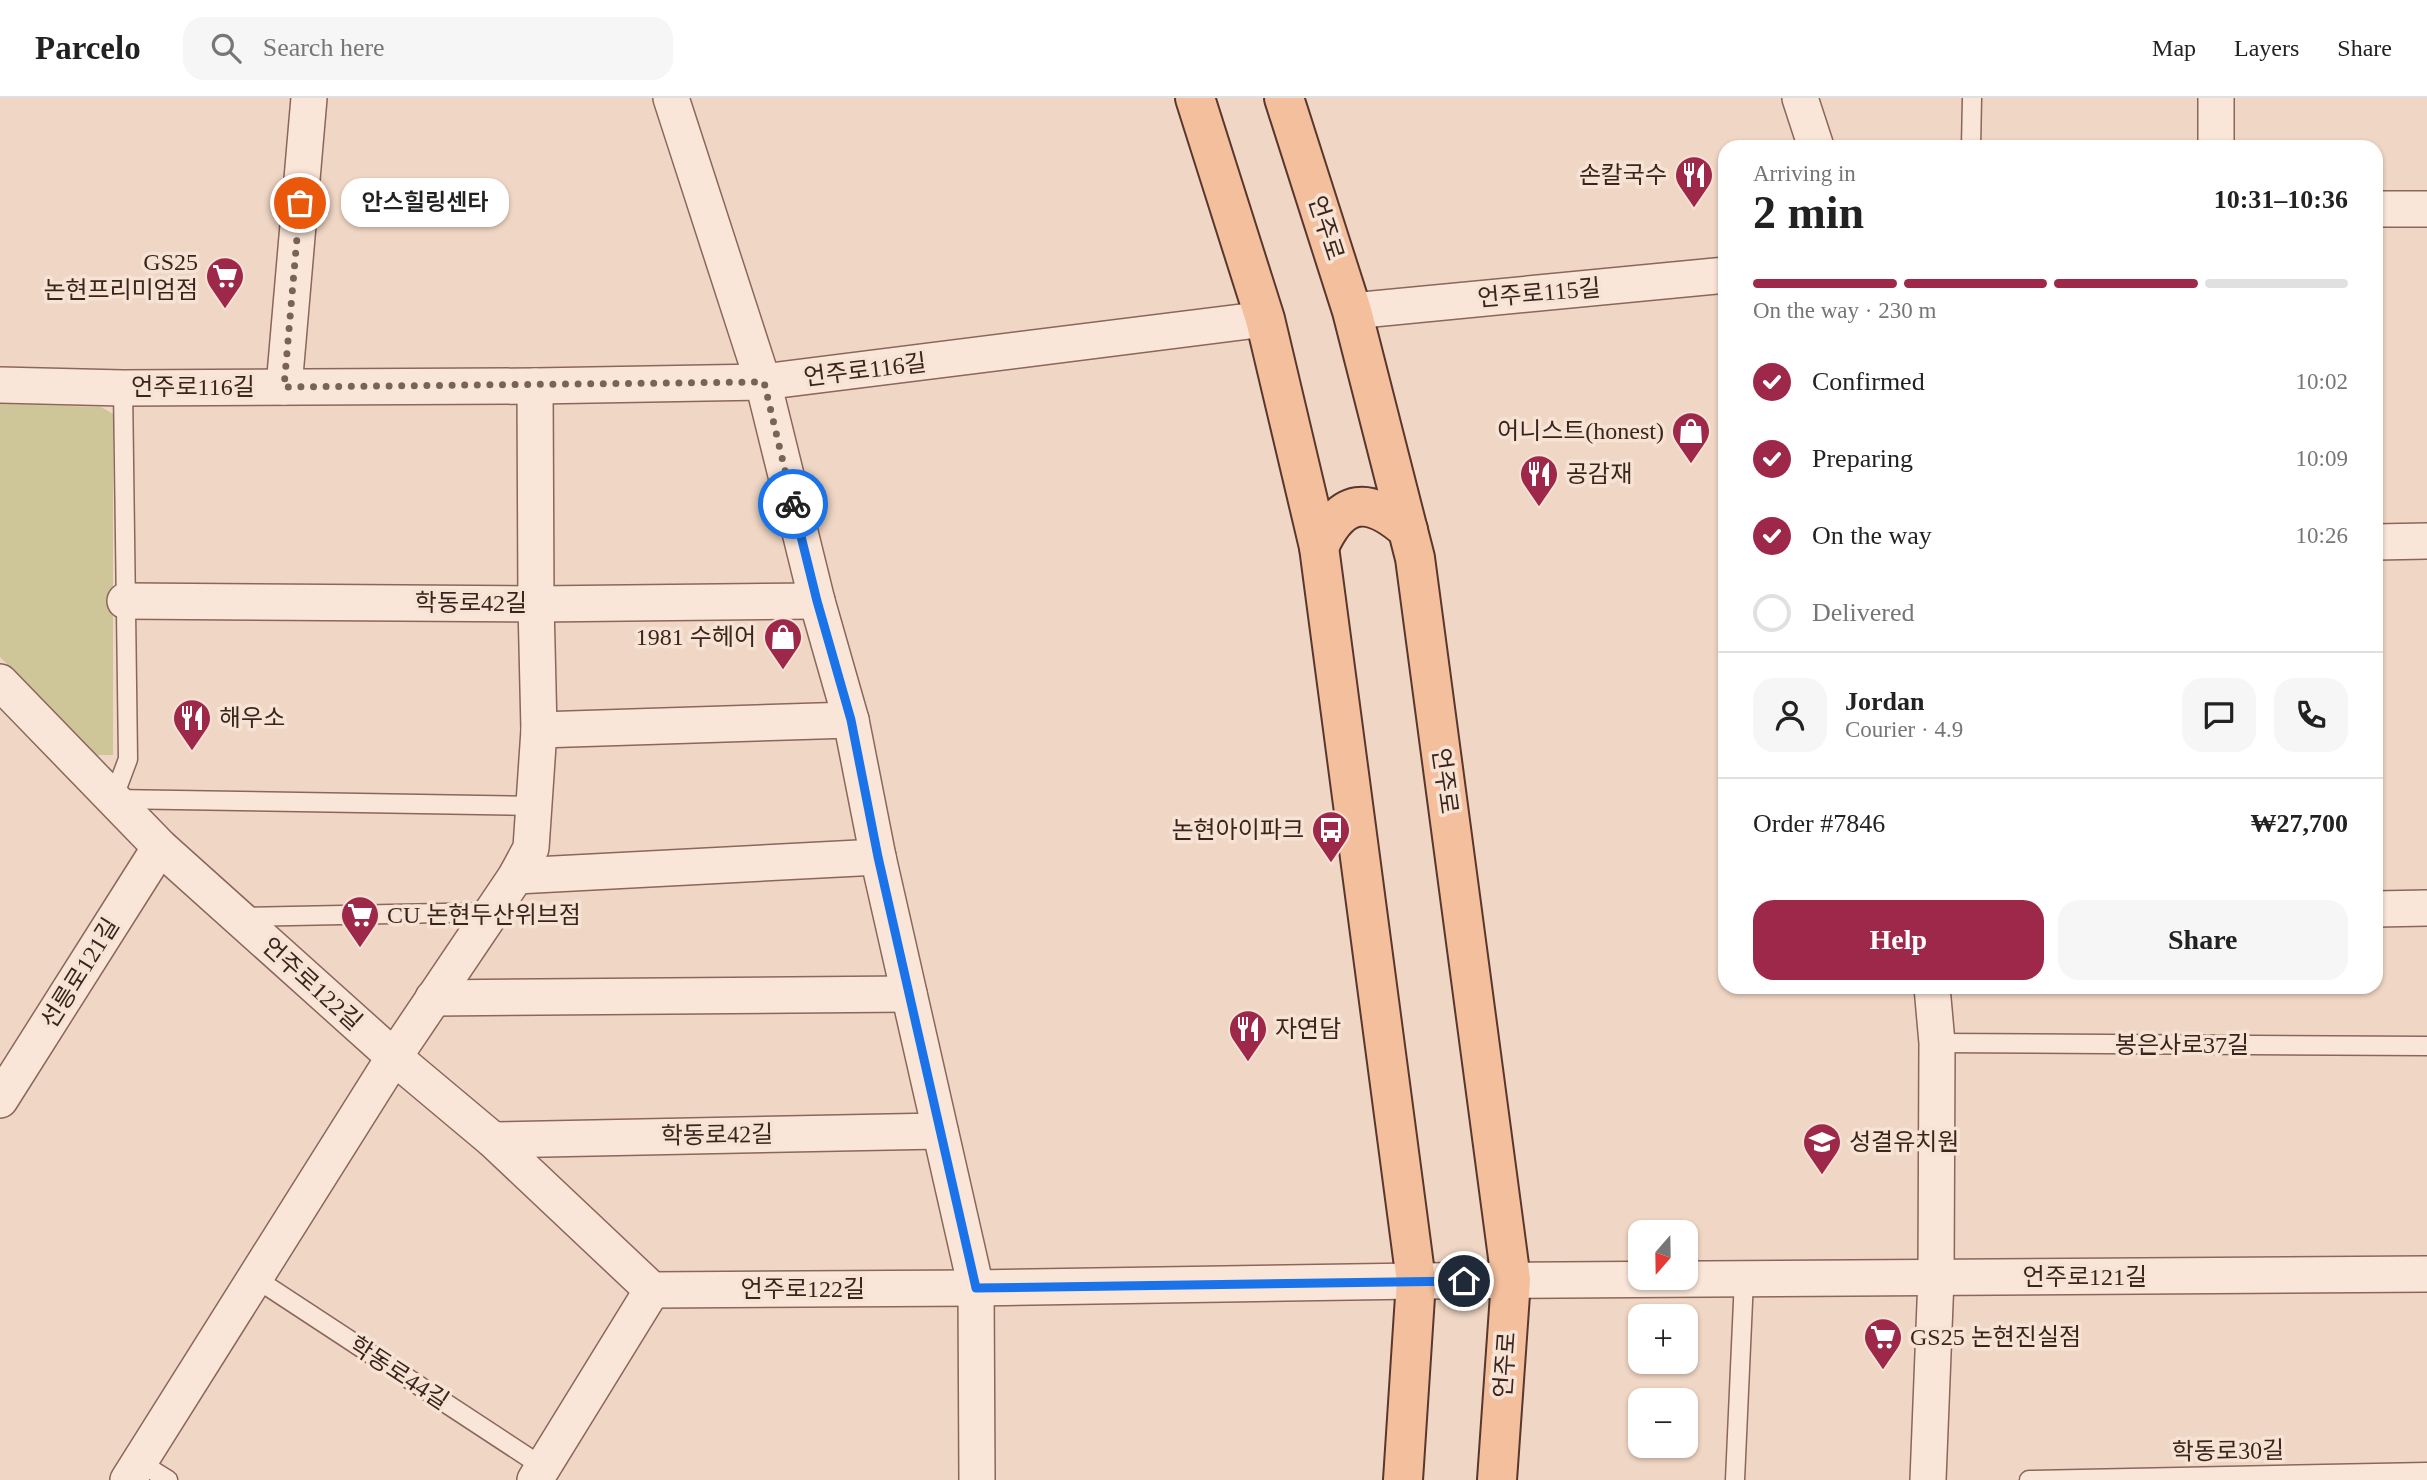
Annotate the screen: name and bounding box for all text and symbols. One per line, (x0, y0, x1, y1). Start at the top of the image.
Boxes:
search box (183, 17, 673, 80)
icon: search (207, 29, 245, 67)
text: Parcelo (35, 30, 141, 66)
text: Search here (263, 33, 385, 62)
text: Map (2152, 35, 2196, 61)
text: Layers (2234, 35, 2299, 61)
text: Share (2337, 35, 2392, 61)
restaurant icon: 손칼국수 (1673, 154, 1715, 209)
text: Arriving in (1753, 161, 1856, 186)
place label: 손칼국수 (1579, 162, 1667, 188)
pin (270, 173, 330, 233)
callout: 안스힐링센타 (342, 178, 510, 228)
icon: bag (281, 184, 319, 222)
text: 10:31–10:36 (2214, 185, 2348, 214)
text: 2 min (1753, 187, 1864, 238)
text: 안스힐링센타 (362, 190, 488, 215)
street label: 언주로 (1303, 192, 1349, 264)
place label: GS25 논현프리미엄점 (43, 249, 198, 303)
supermarket icon: GS25 논현프리미엄점 (204, 255, 246, 310)
street label: 언주로115길 (1476, 275, 1602, 311)
text: On the way · 230 m (1753, 298, 1936, 323)
street label: 언주로116길 (802, 350, 928, 390)
icon: check (1753, 363, 1791, 401)
text: Confirmed (1812, 367, 1925, 396)
text: 10:02 (2296, 369, 2348, 394)
street label: 언주로116길 (131, 374, 255, 400)
shop icon: 어니스트(honest) (1670, 410, 1712, 465)
place label: 어니스트(honest) (1497, 418, 1664, 444)
icon: check (1753, 440, 1791, 478)
text: Preparing (1812, 444, 1913, 473)
text: 10:09 (2296, 446, 2348, 471)
restaurant icon: 공감재 (1518, 453, 1560, 508)
place label: 공감재 (1566, 461, 1632, 487)
courier (758, 469, 828, 539)
icon: bike (774, 485, 812, 523)
icon: check (1753, 517, 1791, 555)
text: On the way (1812, 521, 1932, 550)
text: 10:26 (2296, 523, 2348, 548)
street label: 학동로42길 (415, 590, 527, 616)
text: Delivered (1812, 598, 1915, 627)
shop icon: 1981 수헤어 (762, 616, 804, 671)
place label: 1981 수헤어 (636, 624, 756, 650)
button: person (1753, 678, 1827, 752)
button: chat (2182, 678, 2256, 752)
button: phone (2274, 678, 2348, 752)
text: Jordan (1845, 687, 1924, 716)
restaurant icon: 해우소 (171, 697, 213, 752)
place label: 해우소 (219, 705, 285, 731)
text: Courier · 4.9 (1845, 717, 1963, 742)
street label: 언주로 (1428, 746, 1462, 816)
bus stop icon: 논현아이파크 (1310, 809, 1352, 864)
text: Order #7846 (1753, 809, 1885, 838)
text: ₩27,700 (2251, 809, 2348, 838)
place label: 논현아이파크 (1172, 817, 1304, 843)
supermarket icon: CU 논현두산위브점 (339, 894, 381, 949)
button: Help (1753, 900, 2044, 980)
button: Share (2058, 900, 2348, 980)
place label: CU 논현두산위브점 (387, 902, 581, 928)
street label: 선릉로121길 (36, 913, 124, 1033)
street label: 언주로122길 (257, 933, 367, 1035)
restaurant icon: 자연담 (1227, 1008, 1269, 1063)
place label: 자연담 (1275, 1016, 1341, 1042)
street label: 봉은사로37길 (2115, 1032, 2249, 1058)
street label: 학동로42길 (661, 1121, 773, 1149)
school or university icon: 성결유치원 (1801, 1121, 1843, 1176)
place label: 성결유치원 (1849, 1129, 1959, 1155)
north arrow (1628, 1220, 1698, 1290)
map controls (1628, 1220, 1698, 1458)
pin (1434, 1251, 1494, 1311)
icon: home (1445, 1262, 1483, 1300)
street label: 언주로121길 (2023, 1264, 2147, 1290)
street label: 언주로122길 (741, 1276, 865, 1302)
button: + (1628, 1304, 1698, 1374)
supermarket icon: GS25 논현진실점 (1862, 1316, 1904, 1371)
place label: GS25 논현진실점 (1910, 1324, 2081, 1350)
street label: 언주로 (1490, 1331, 1520, 1399)
street label: 학동로44길 (345, 1332, 453, 1414)
button: − (1628, 1388, 1698, 1458)
street label: 학동로30길 (2172, 1437, 2284, 1465)

